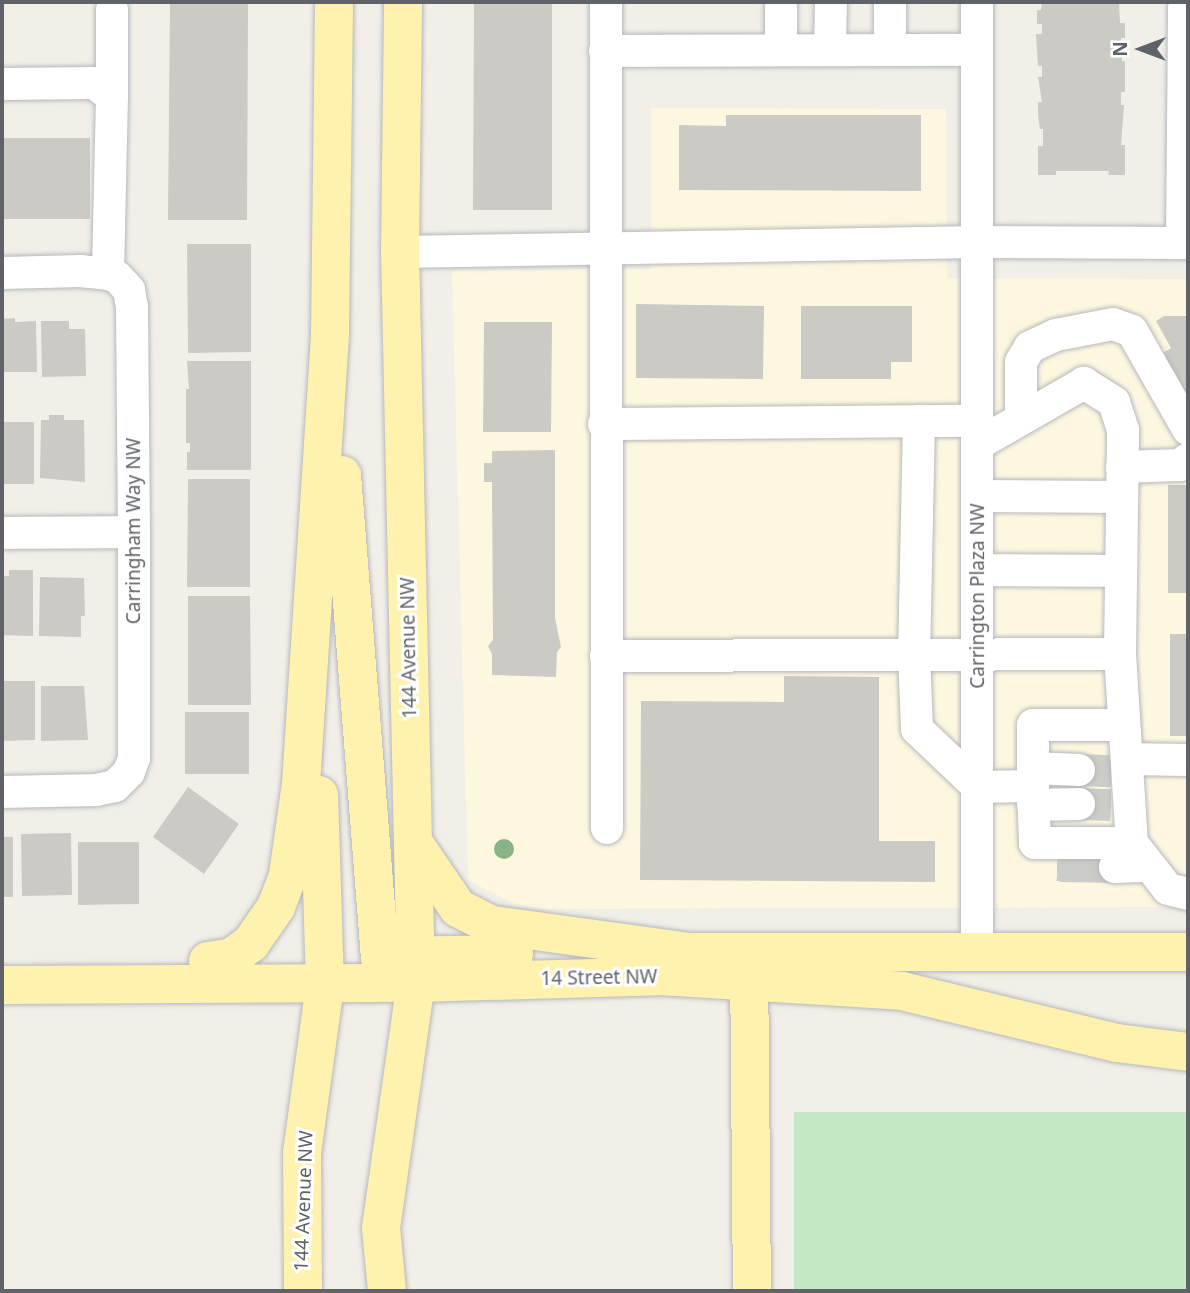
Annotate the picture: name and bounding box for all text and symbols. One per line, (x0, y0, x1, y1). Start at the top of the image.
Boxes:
north arrow (1106, 14, 1176, 84)
text: N (1107, 41, 1133, 57)
street label: Carringham Way NW (123, 438, 145, 624)
street label: Carrington Plaza NW (967, 503, 989, 689)
street label: 144 Avenue NW (396, 577, 422, 719)
street label: 14 Street NW (540, 966, 658, 990)
street label: 144 Avenue NW (290, 1130, 318, 1272)

